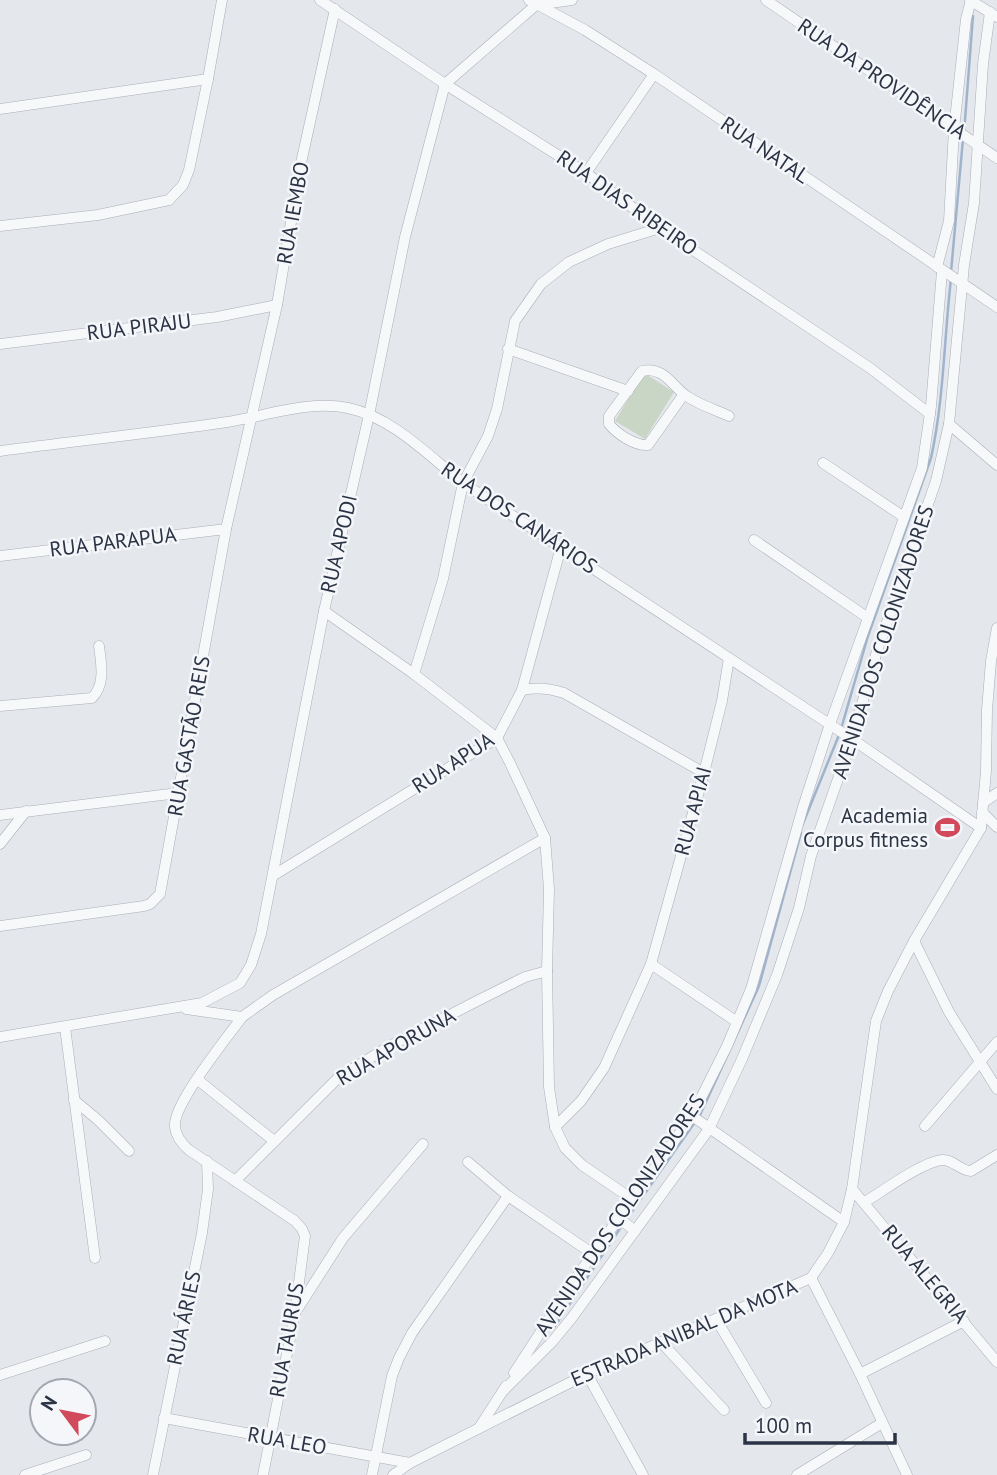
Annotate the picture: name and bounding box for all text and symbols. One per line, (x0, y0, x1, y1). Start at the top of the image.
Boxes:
street label: RUA DA PROVIDÊNCIA (793, 12, 973, 146)
street label: RUA NATAL (716, 110, 815, 189)
street label: RUA DIAS RIBEIRO (551, 144, 703, 261)
street label: RUA IEMBO (270, 159, 315, 266)
street label: RUA PIRAJU (85, 307, 193, 346)
street label: RUA DOS CANÁRIOS (436, 455, 602, 580)
street label: RUA APODI (314, 492, 363, 596)
street label: AVENIDA DOS COLONIZADORES (825, 502, 940, 782)
street label: RUA PARAPUA (48, 520, 179, 563)
street label: RUA GASTÃO REIS (161, 654, 216, 818)
street label: RUA APUA (407, 726, 499, 799)
street label: RUA APIAI (668, 763, 717, 858)
place label: Academia Corpus fitness (803, 802, 928, 853)
sports icon: Academia Corpus fitness (934, 814, 962, 842)
street label: RUA APORUNA (331, 1001, 461, 1092)
street label: AVENIDA DOS COLONIZADORES (528, 1089, 711, 1341)
street label: RUA ALEGRIA (876, 1219, 975, 1329)
street label: RUA ÁRIES (160, 1268, 207, 1368)
street label: ESTRADA ANIBAL DA MOTA (567, 1272, 802, 1392)
street label: RUA TAURUS (263, 1280, 310, 1399)
north arrow (28, 1377, 98, 1447)
text: N (35, 1391, 62, 1415)
scale bar (745, 1402, 895, 1446)
text: 100 m (755, 1412, 812, 1439)
street label: RUA LEO (245, 1420, 329, 1461)

